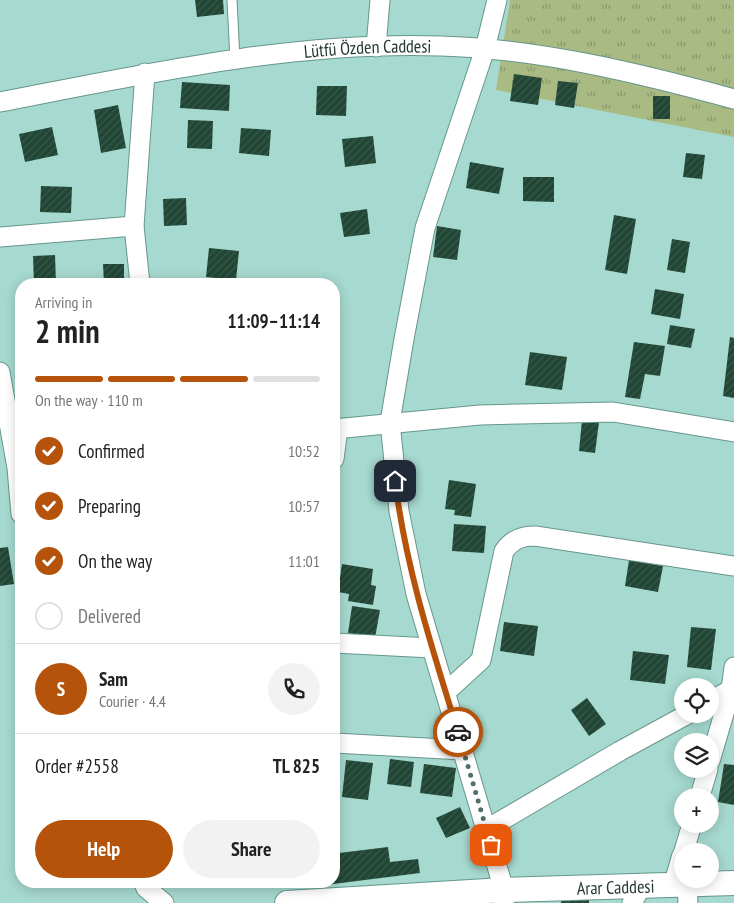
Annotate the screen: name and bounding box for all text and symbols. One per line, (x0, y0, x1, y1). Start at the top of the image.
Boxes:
street label: Lütfü Özden Caddesi (303, 34, 432, 62)
text: Arriving in (35, 292, 92, 312)
text: 11:09–11:14 (227, 309, 320, 333)
text: 2 min (35, 310, 100, 352)
text: On the way · 110 m (35, 390, 143, 410)
icon: check (35, 437, 63, 465)
text: Confirmed (78, 439, 145, 463)
text: 10:52 (288, 441, 320, 461)
pin (374, 460, 416, 502)
icon: home (381, 467, 409, 495)
icon: check (35, 492, 63, 520)
text: Preparing (78, 494, 141, 518)
text: 10:57 (288, 496, 320, 516)
icon: check (35, 547, 63, 575)
text: On the way (78, 549, 152, 573)
text: 11:01 (288, 551, 320, 571)
text: Delivered (78, 604, 141, 628)
button: phone (268, 663, 320, 715)
text: Sam (99, 667, 128, 691)
text: S (57, 677, 65, 701)
map controls (674, 678, 719, 888)
button: locate (674, 678, 719, 723)
text: Courier · 4.4 (99, 691, 166, 711)
courier (433, 707, 483, 757)
icon: car (444, 718, 472, 746)
button: layers (674, 733, 719, 778)
text: Order #2558 (35, 754, 119, 778)
text: TL 825 (273, 754, 320, 778)
button: + (674, 788, 719, 833)
button: Help (35, 820, 173, 878)
button: Share (183, 820, 320, 878)
pin (470, 824, 512, 866)
icon: bag (477, 831, 505, 859)
button: − (674, 843, 719, 888)
street label: Arar Caddesi (576, 874, 655, 899)

